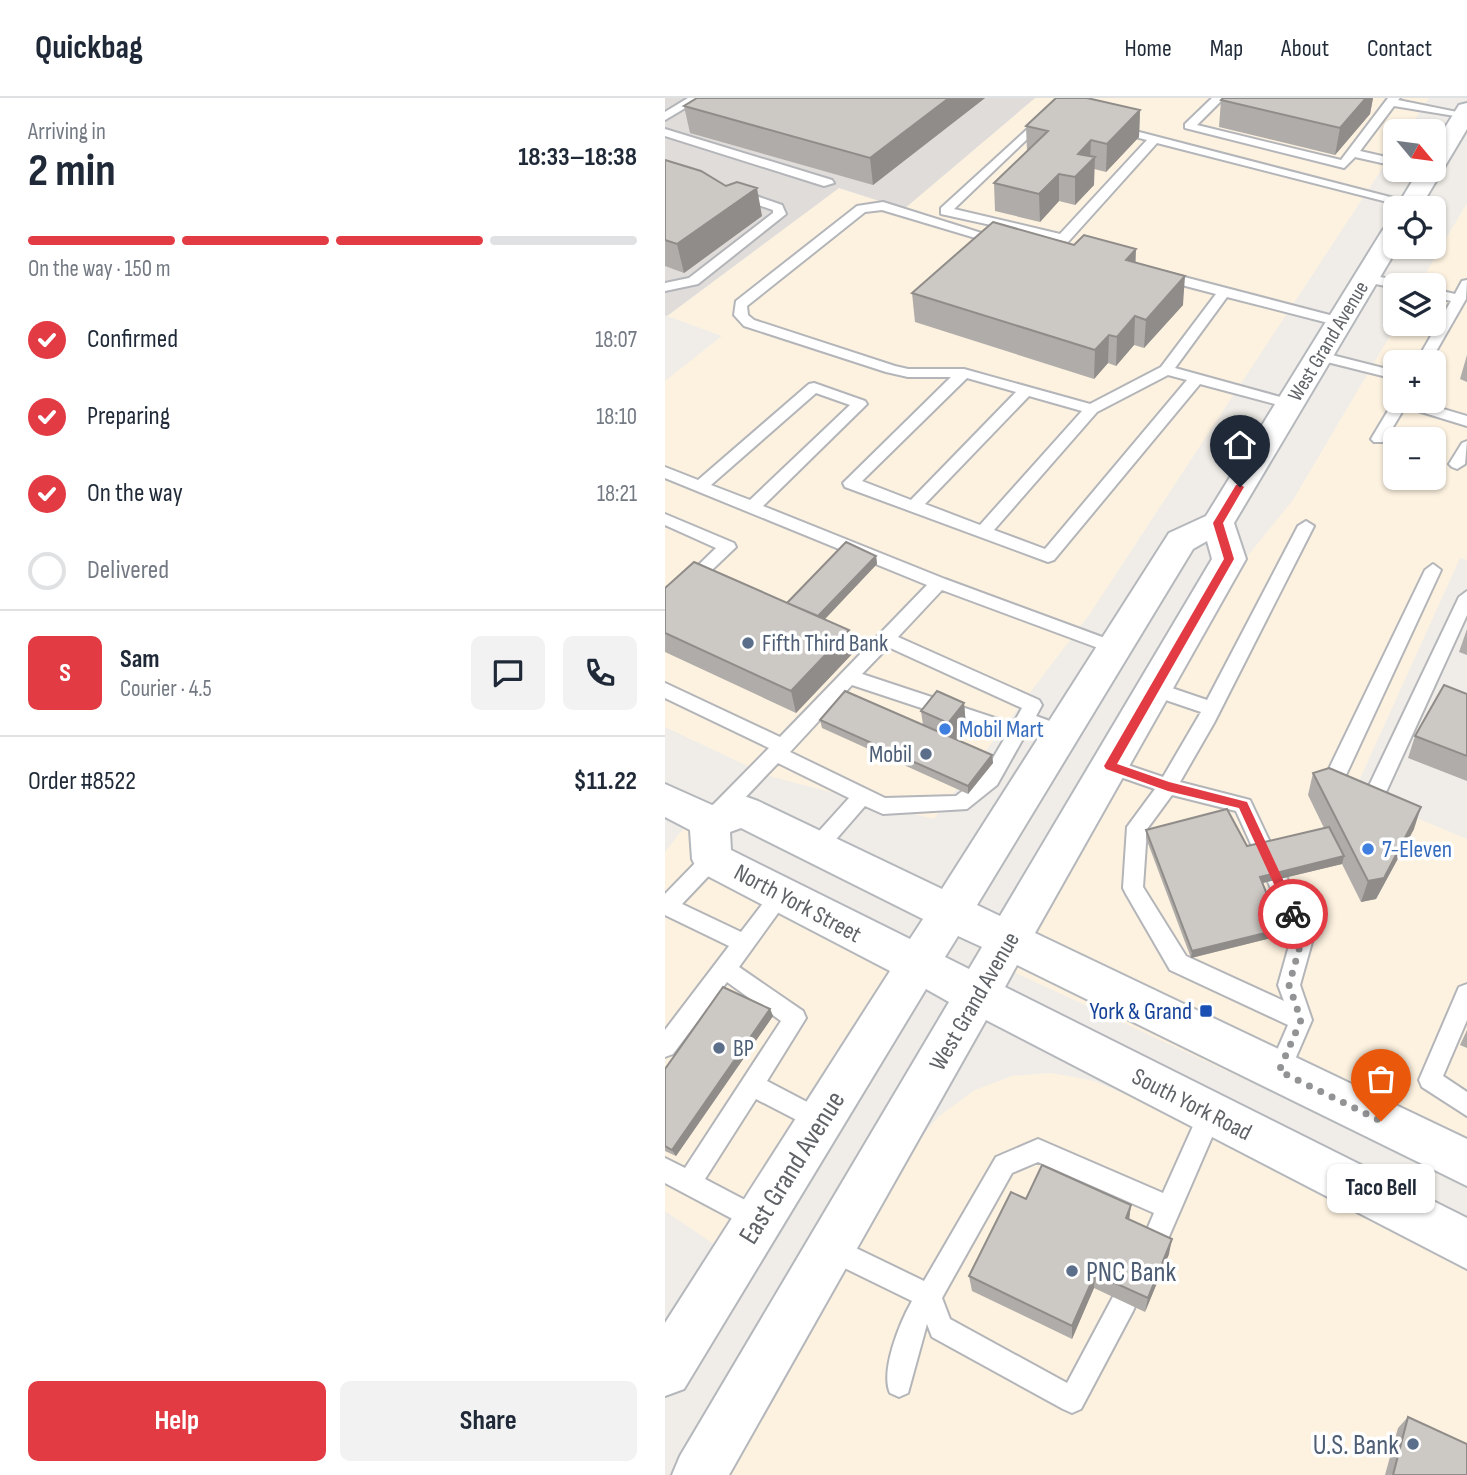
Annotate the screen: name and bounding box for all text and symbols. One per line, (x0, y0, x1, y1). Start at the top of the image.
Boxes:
text: Quickbag (35, 28, 143, 68)
text: Home (1124, 34, 1172, 63)
text: Map (1210, 34, 1243, 63)
text: About (1281, 34, 1329, 63)
text: Contact (1367, 34, 1432, 63)
text: Arriving in (28, 118, 106, 146)
north arrow (1383, 119, 1445, 182)
map controls (1383, 119, 1446, 490)
text: 18:33–18:38 (518, 142, 637, 173)
text: 2 min (28, 144, 116, 199)
button: locate (1383, 196, 1446, 259)
text: On the way · 150 m (28, 255, 171, 283)
button: layers (1383, 273, 1446, 336)
street label: West Grand Avenue (1283, 277, 1374, 406)
icon: check (28, 321, 66, 359)
text: Confirmed (87, 324, 178, 355)
text: 18:07 (595, 326, 637, 354)
button: + (1383, 350, 1446, 413)
icon: check (28, 398, 66, 436)
text: Preparing (87, 401, 170, 432)
text: 18:10 (596, 403, 637, 431)
pin (1210, 415, 1270, 487)
icon: home (1221, 426, 1259, 464)
button: − (1383, 427, 1446, 490)
icon: check (28, 475, 66, 513)
text: On the way (87, 478, 183, 509)
text: 18:21 (597, 480, 637, 508)
text: Delivered (87, 555, 169, 586)
place label: Fifth Third Bank (762, 629, 888, 658)
marker: Fifth Third Bank (740, 635, 756, 651)
button: chat (471, 636, 545, 710)
button: phone (563, 636, 637, 710)
text: Sam (120, 644, 160, 675)
text: S (59, 658, 71, 689)
text: Courier · 4.5 (120, 675, 212, 703)
place label: Mobil Mart (959, 715, 1044, 744)
marker: Mobil Mart (937, 721, 953, 737)
place label: Mobil (869, 740, 912, 769)
marker: Mobil (918, 746, 934, 762)
text: Order #8522 (28, 766, 136, 797)
text: $11.22 (573, 766, 637, 797)
place label: 7-Eleven (1382, 835, 1452, 864)
marker: 7-Eleven (1360, 841, 1376, 857)
street label: North York Street (729, 858, 866, 949)
courier (1258, 879, 1328, 949)
icon: bike (1274, 895, 1312, 933)
street label: West Grand Avenue (923, 927, 1026, 1076)
place label: York & Grand (1089, 997, 1192, 1026)
marker: York & Grand (1198, 1003, 1214, 1019)
place label: BP (733, 1034, 754, 1063)
marker: BP (711, 1040, 727, 1056)
pin (1351, 1049, 1411, 1121)
icon: bag (1362, 1060, 1400, 1098)
street label: South York Road (1127, 1062, 1256, 1147)
street label: East Grand Avenue (732, 1085, 852, 1250)
callout: Taco Bell (1327, 1163, 1435, 1212)
text: Taco Bell (1345, 1174, 1417, 1202)
place label: PNC Bank (1086, 1256, 1176, 1289)
marker: PNC Bank (1064, 1263, 1080, 1279)
button: Help (28, 1381, 326, 1461)
button: Share (340, 1381, 637, 1461)
place label: U.S. Bank (1313, 1429, 1399, 1462)
marker: U.S. Bank (1405, 1436, 1421, 1452)

